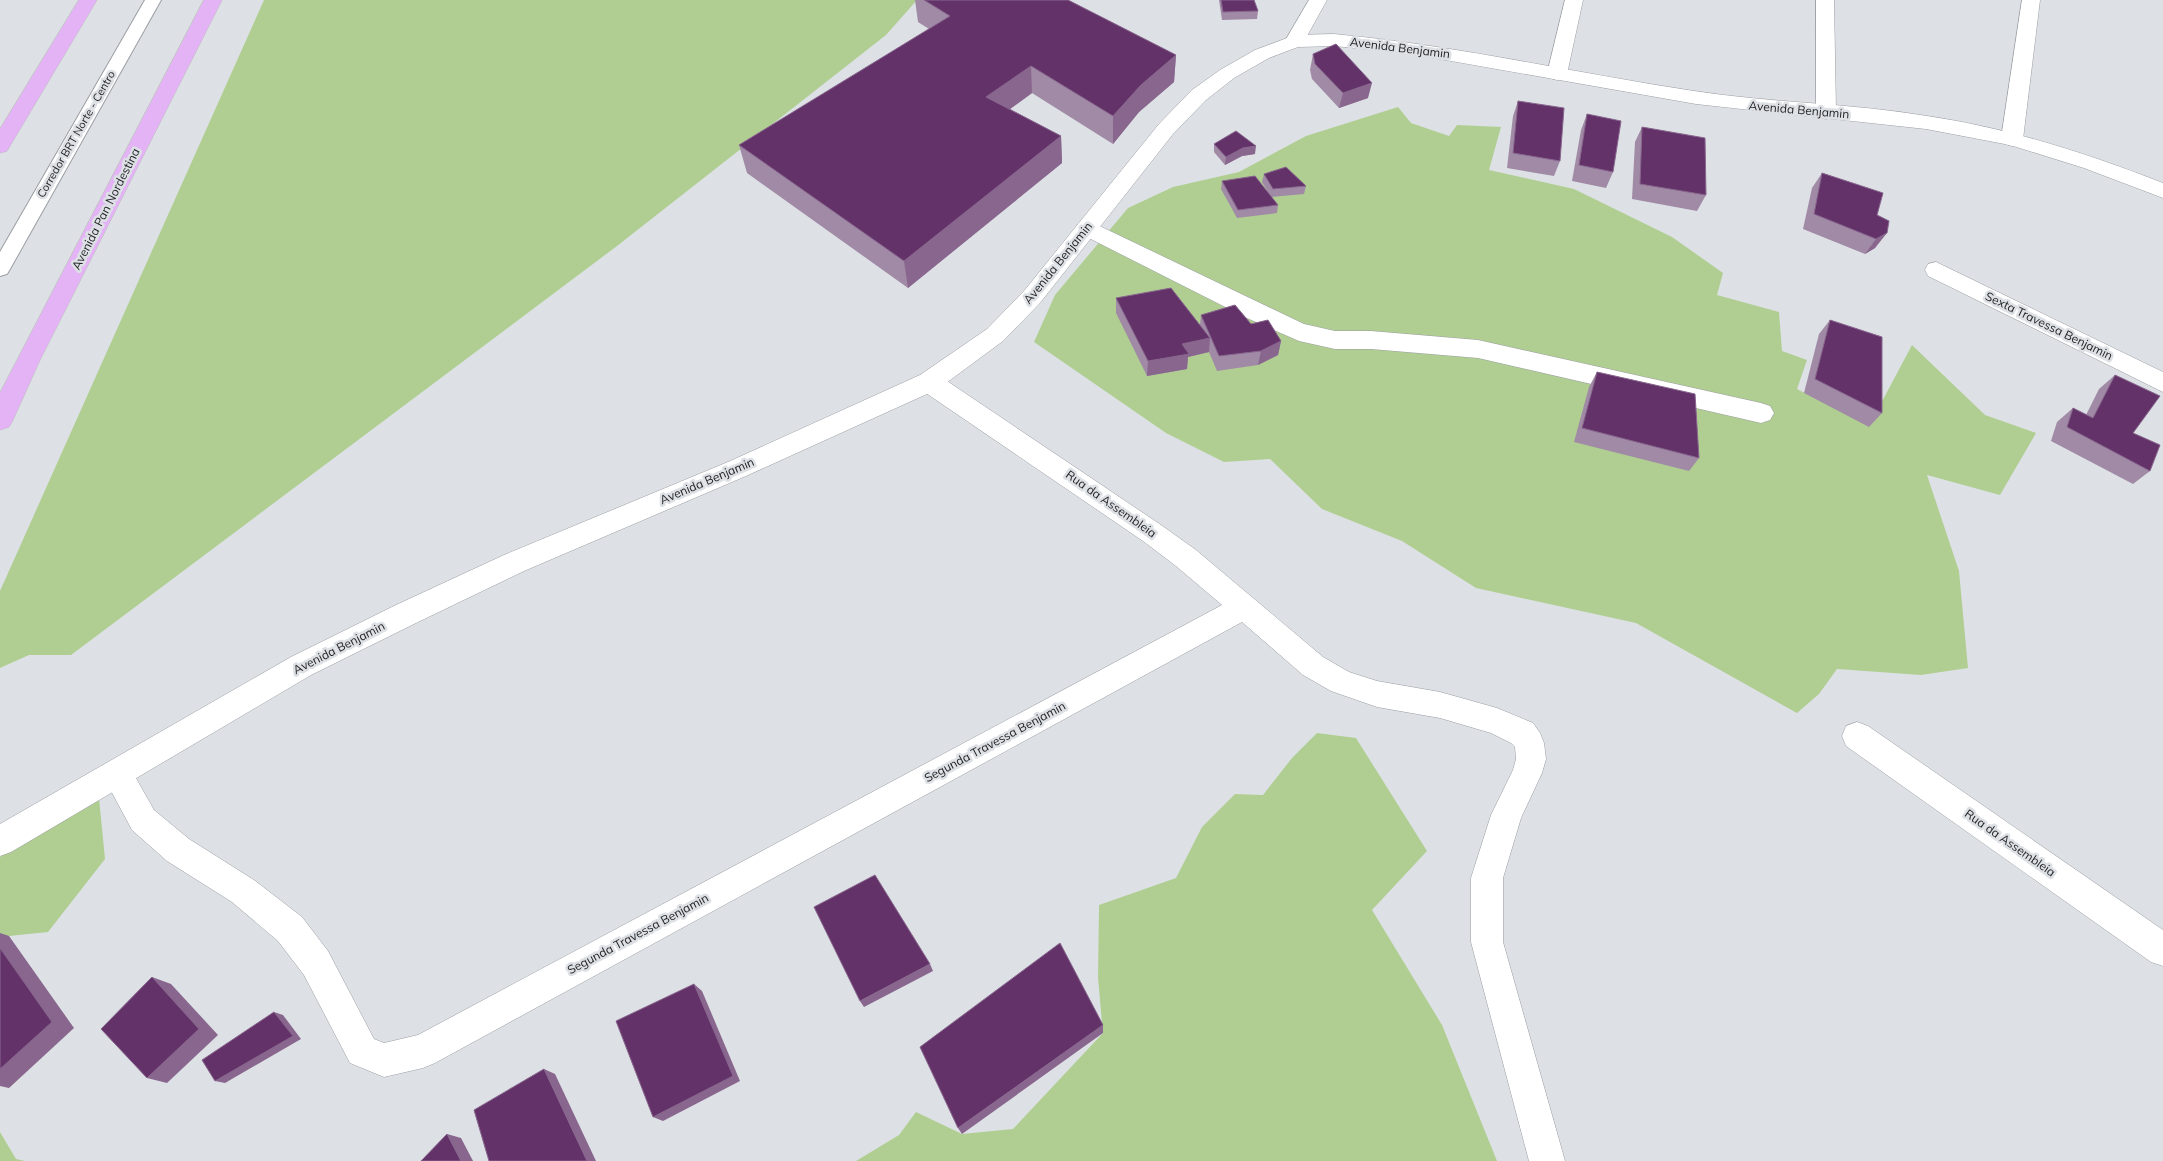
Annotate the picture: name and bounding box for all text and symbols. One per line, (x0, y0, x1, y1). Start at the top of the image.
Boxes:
street label: Avenida Benjamin (1349, 34, 1451, 61)
street label: Corredor BRT Norte - Centro (34, 68, 118, 200)
street label: Avenida Benjamin (1748, 98, 1850, 121)
street label: Avenida Pan Nordestina (68, 145, 143, 272)
street label: Avenida Benjamin (1020, 219, 1095, 307)
street label: Sexta Travessa Benjamin (1983, 288, 2115, 363)
street label: Avenida Benjamin (657, 454, 756, 507)
street label: Rua da Assembleia (1063, 467, 1160, 541)
street label: Avenida Benjamin (290, 618, 387, 677)
street label: Segunda Travessa Benjamin (922, 698, 1068, 785)
street label: Rua da Assembleia (1962, 806, 2059, 880)
street label: Segunda Travessa Benjamin (565, 890, 711, 977)

